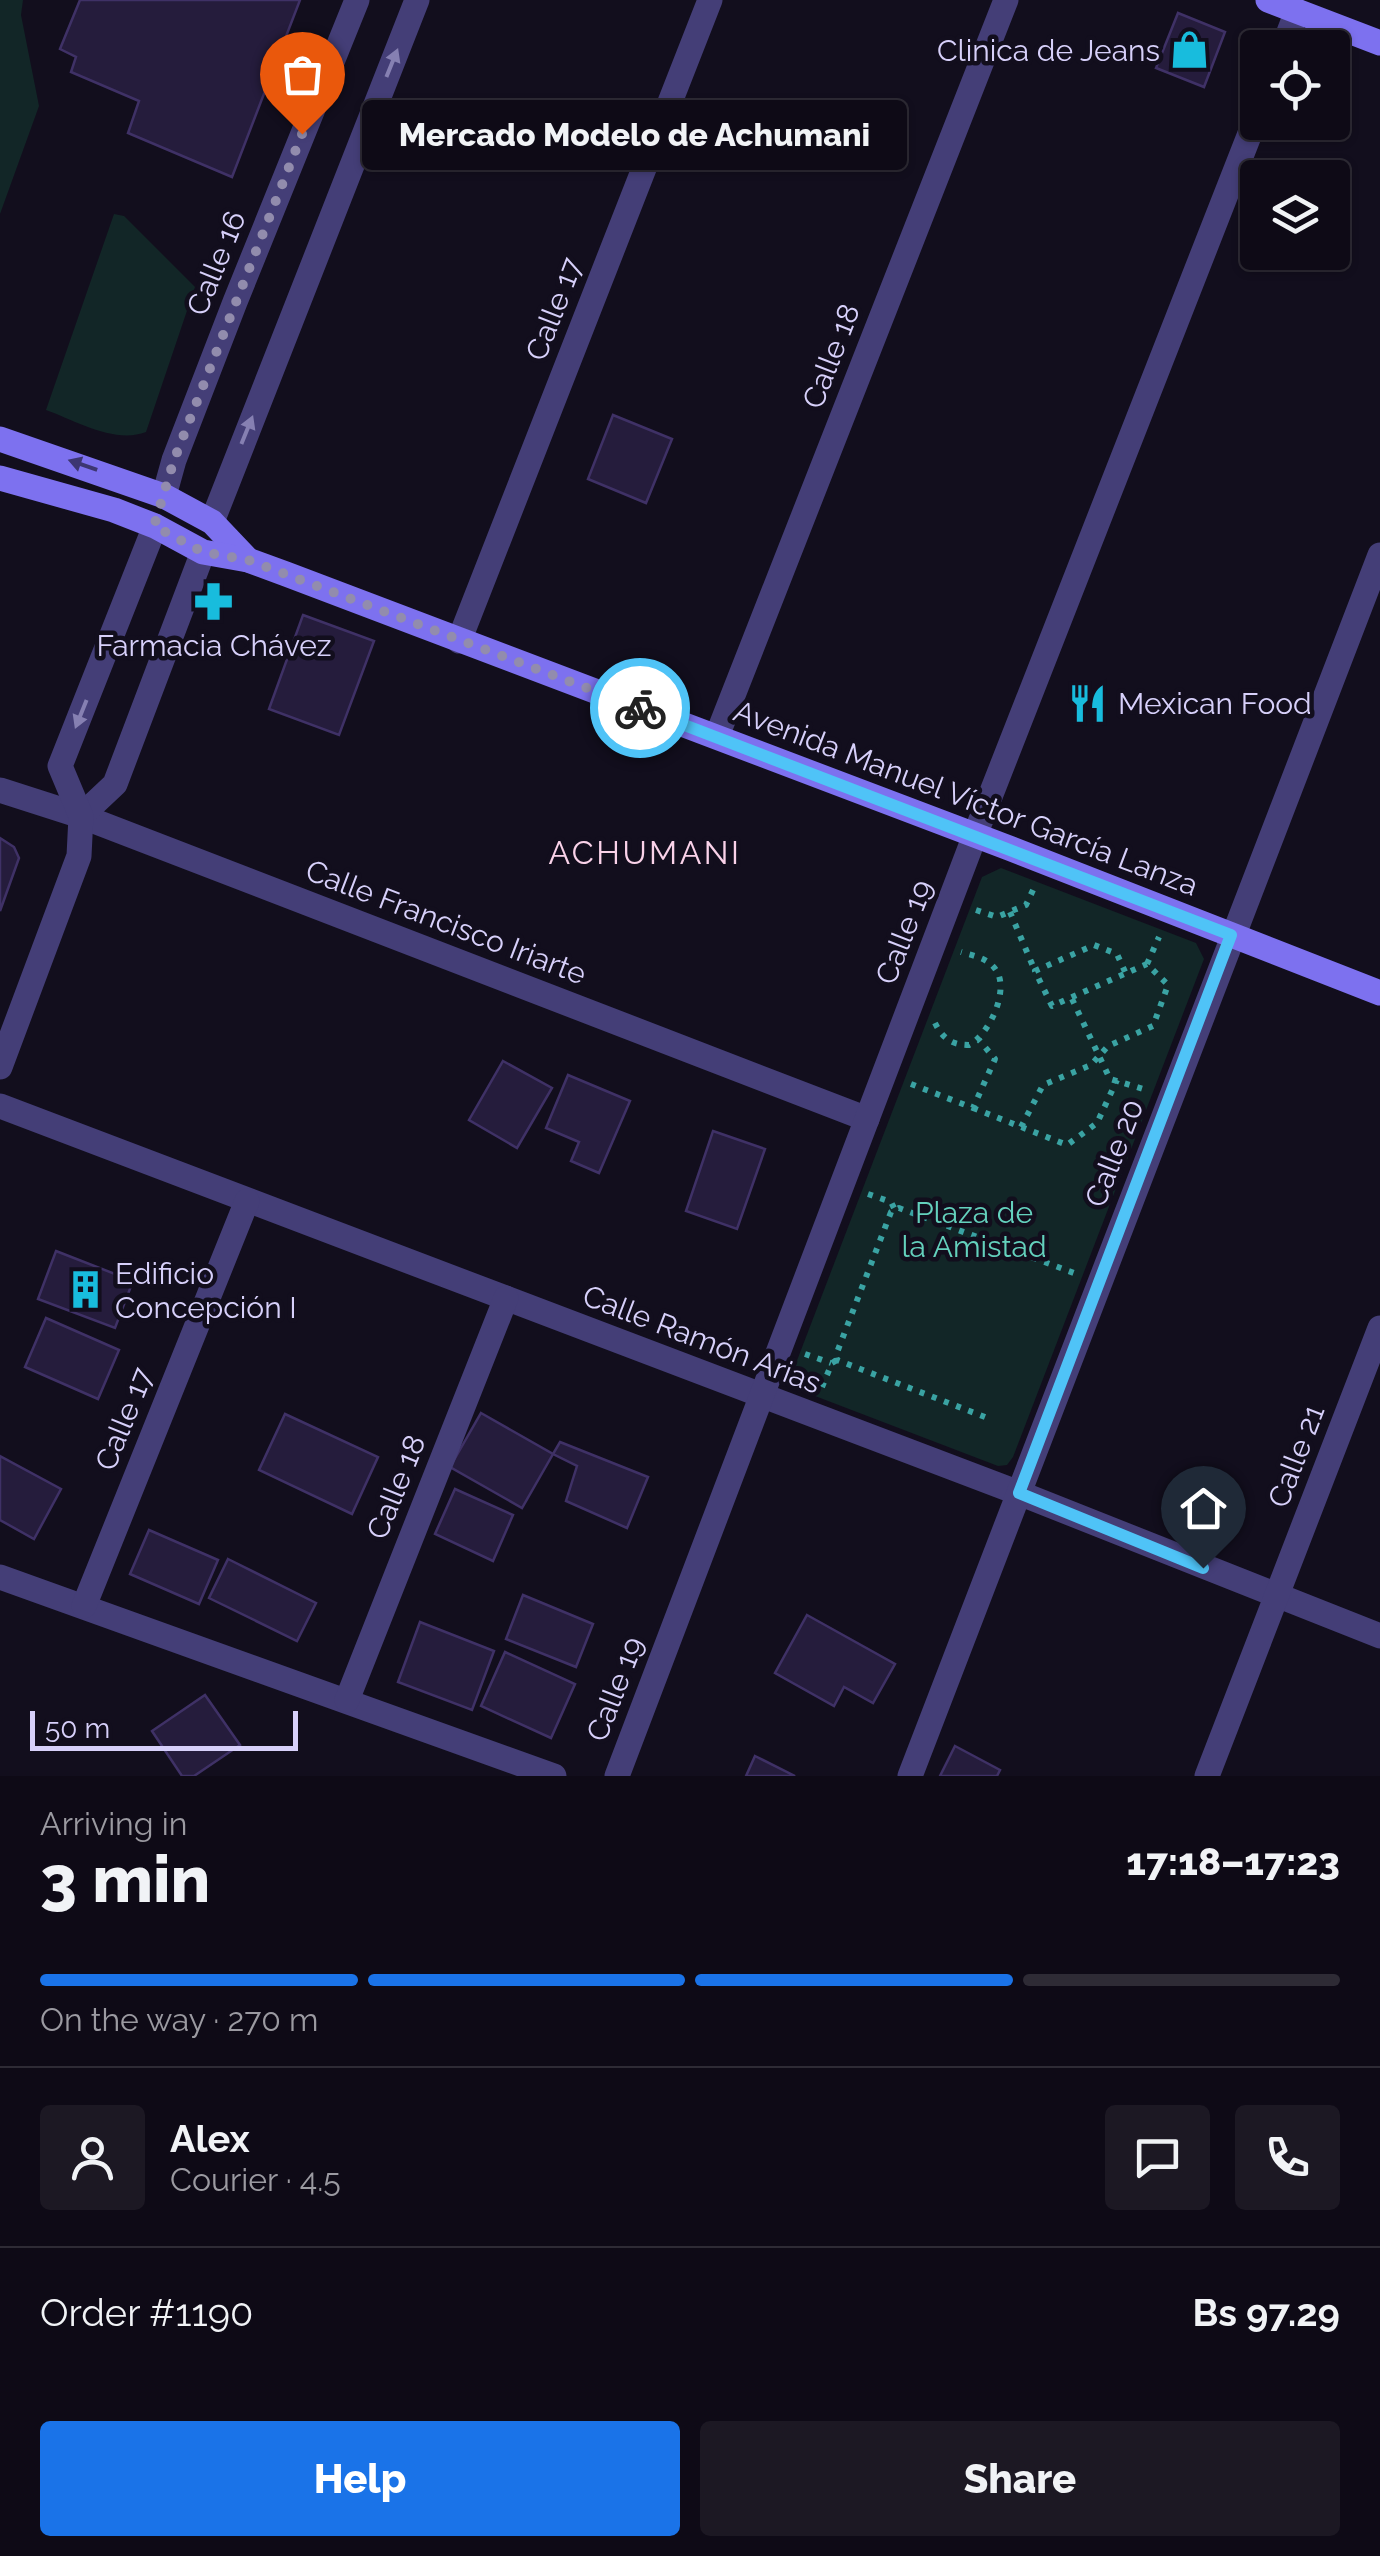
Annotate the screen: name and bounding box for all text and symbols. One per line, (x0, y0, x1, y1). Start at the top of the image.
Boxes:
shop icon: Clinica de Jeans (1169, 29, 1211, 71)
map controls (1240, 30, 1350, 270)
button: locate (1240, 30, 1350, 140)
pin (260, 32, 345, 135)
place label: Clinica de Jeans (937, 33, 1160, 68)
icon: bag (275, 47, 330, 102)
one-way arrow (384, 48, 400, 78)
callout: Mercado Modelo de Achumani (362, 99, 907, 169)
text: Mercado Modelo de Achumani (399, 116, 870, 153)
button: layers (1240, 160, 1350, 270)
street label: Calle 16 (179, 206, 253, 320)
street label: Calle 17 (518, 253, 590, 365)
street label: Calle 18 (795, 299, 867, 413)
one-way arrow (239, 415, 255, 445)
one-way arrow (67, 457, 97, 472)
pharmacy icon: Farmacia Chávez (193, 580, 235, 622)
place label: Farmacia Chávez (96, 628, 332, 663)
courier (590, 658, 690, 758)
icon: bike (613, 681, 668, 736)
restaurant icon: Mexican Food (1067, 682, 1109, 724)
place label: Mexican Food (1118, 686, 1312, 721)
street label: Avenida Manuel Víctor García Lanza (729, 693, 1203, 903)
one-way arrow (72, 699, 88, 729)
district label: ACHUMANI (549, 834, 741, 871)
street label: Calle Francisco Iriarte (301, 852, 591, 992)
street label: Calle 19 (868, 875, 940, 989)
street label: Calle 20 (1078, 1094, 1150, 1212)
park label: Plaza de la Amistad (901, 1195, 1047, 1264)
place label: Edificio Concepción I (115, 1256, 297, 1325)
building icon: Edificio Concepción I (64, 1269, 106, 1311)
street label: Calle Ramón Arias (578, 1277, 826, 1401)
street label: Calle 17 (88, 1363, 160, 1475)
street label: Calle 21 (1260, 1400, 1332, 1512)
street label: Calle 18 (359, 1430, 433, 1544)
pin (1161, 1466, 1246, 1569)
icon: home (1176, 1481, 1231, 1536)
street label: Calle 19 (579, 1632, 651, 1746)
scale bar (30, 1706, 298, 1750)
text: 50 m (45, 1712, 110, 1745)
text: Arriving in (40, 1805, 187, 1842)
text: 17:18–17:23 (1126, 1839, 1340, 1884)
text: 3 min (40, 1841, 210, 1917)
text: On the way · 270 m (40, 2001, 318, 2038)
button: person (40, 2105, 145, 2210)
button: chat (1105, 2105, 1210, 2210)
button: phone (1235, 2105, 1340, 2210)
text: Alex (170, 2116, 250, 2161)
text: Courier · 4.5 (170, 2161, 341, 2198)
text: Order #1190 (40, 2290, 253, 2335)
text: Bs 97.29 (1193, 2290, 1340, 2335)
button: Help (40, 2421, 680, 2536)
button: Share (700, 2421, 1340, 2536)

